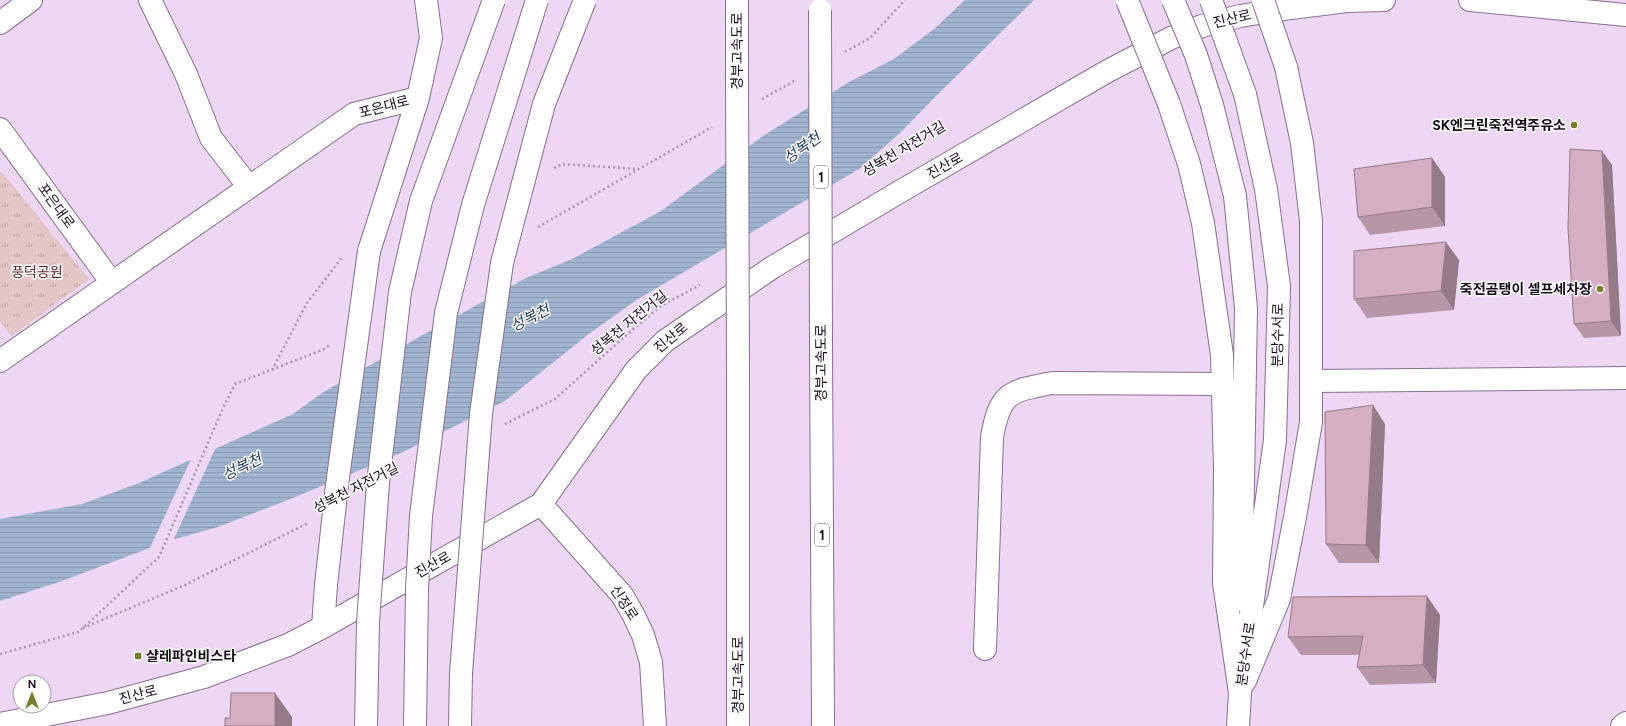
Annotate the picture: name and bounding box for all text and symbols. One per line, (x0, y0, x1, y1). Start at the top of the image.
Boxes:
street label: 진산로 (1211, 6, 1253, 32)
street label: 경부고속도로 (729, 12, 746, 90)
street label: 포은대로 (357, 92, 411, 122)
place label: SK엔크린죽전역주유소 (1432, 117, 1566, 134)
street label: 성복천 자전거길 (859, 118, 949, 180)
marker: SK엔크린죽전역주유소 (1569, 120, 1579, 130)
water label: 성복천 (780, 127, 826, 167)
street label: 진산로 (924, 149, 966, 183)
road number: 1 (814, 166, 828, 188)
street label: 포은대로 (34, 180, 78, 232)
park label: 풍덕공원 (11, 264, 63, 281)
place label: 죽전곰탱이 셀프세차장 (1460, 281, 1592, 298)
marker: 죽전곰탱이 셀프세차장 (1595, 284, 1605, 294)
street label: 성복천 자전거길 (587, 287, 671, 359)
water label: 성복천 (507, 300, 554, 335)
street label: 분당수서로 (1269, 303, 1287, 367)
street label: 진산로 (651, 319, 691, 357)
street label: 경부고속도로 (813, 324, 830, 402)
water label: 성복천 (219, 449, 267, 484)
street label: 성복천 자전거길 (310, 459, 402, 517)
road number: 1 (815, 524, 829, 546)
street label: 진산로 (412, 548, 454, 582)
street label: 신정로 (606, 582, 642, 624)
street label: 분당수서로 (1233, 621, 1259, 687)
street label: 경부고속도로 (730, 636, 747, 714)
place label: 샬레파인비스타 (146, 648, 236, 665)
marker: 샬레파인비스타 (133, 651, 143, 661)
north arrow (12, 674, 52, 714)
text: N (28, 678, 36, 691)
street label: 진산로 (117, 682, 159, 708)

